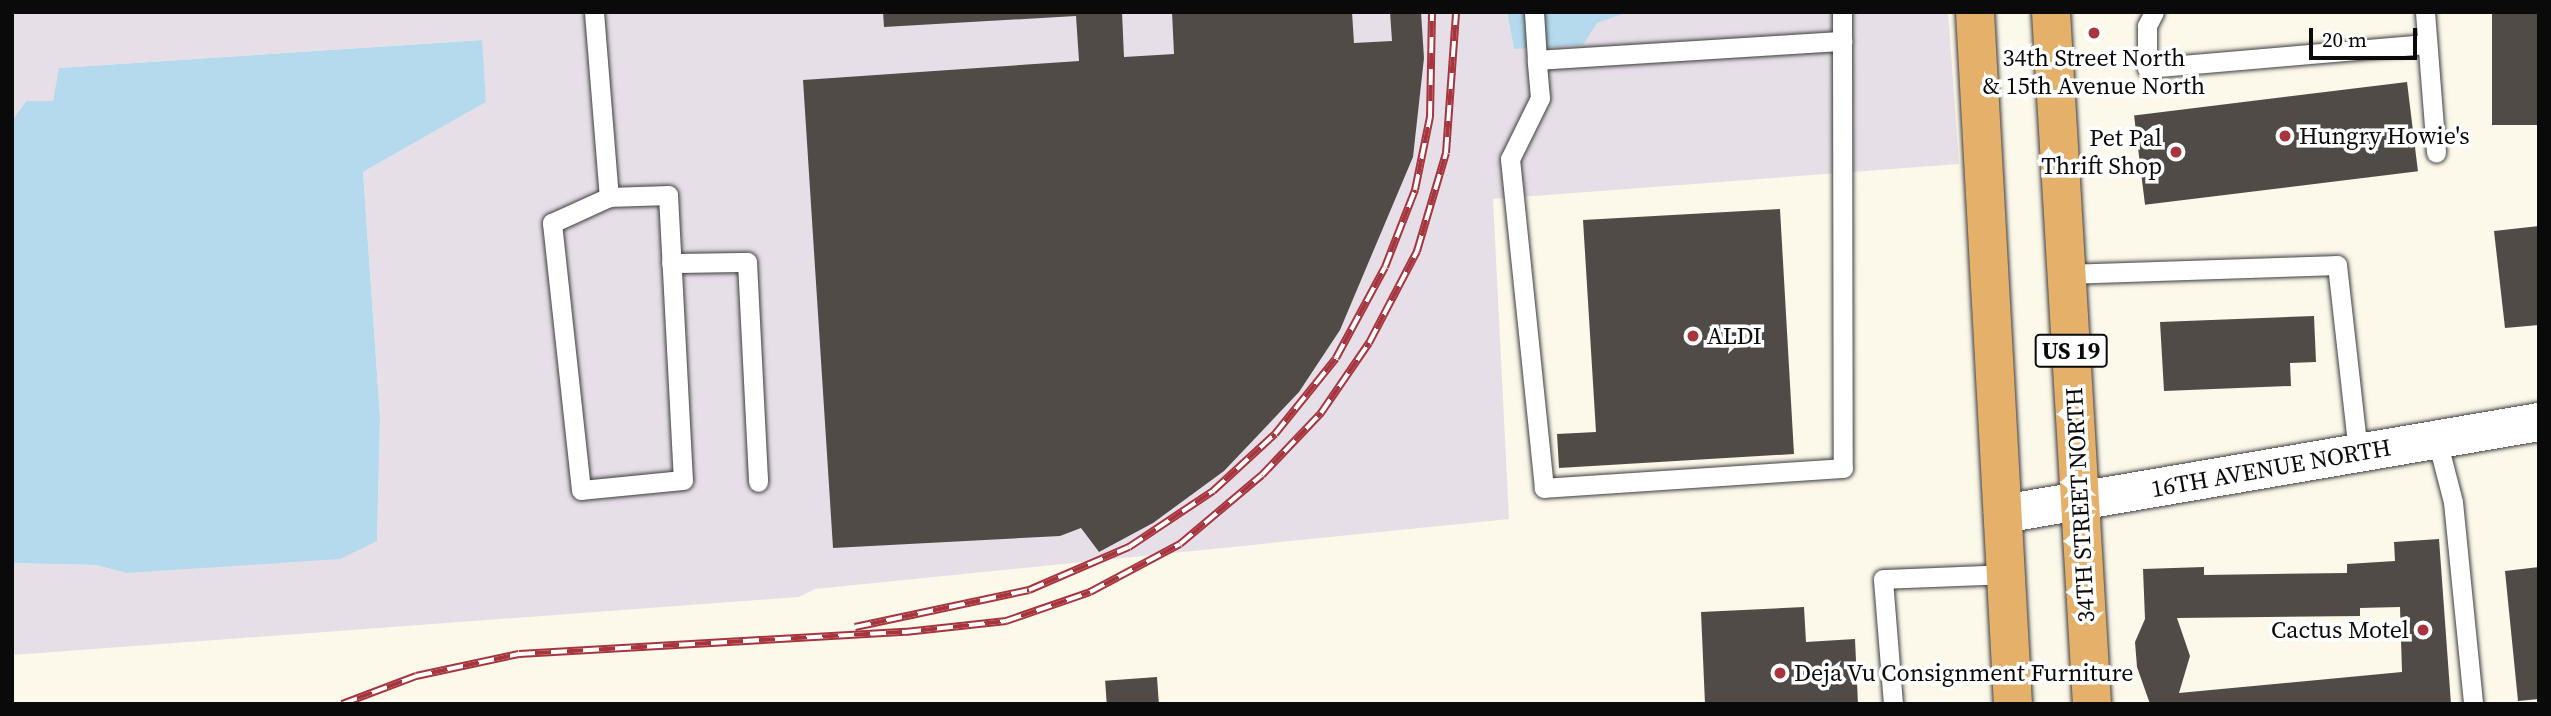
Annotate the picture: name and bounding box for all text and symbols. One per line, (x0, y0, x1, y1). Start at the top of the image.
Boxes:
scale bar (2313, 14, 2422, 58)
marker: 34th Street North & 15th Avenue North (2086, 25, 2102, 41)
text: 20 m (2322, 25, 2367, 54)
place label: 34th Street North & 15th Avenue North (1983, 44, 2205, 100)
place label: Hungry Howie's (2299, 122, 2470, 150)
place label: Pet Pal Thrift Shop (2041, 124, 2162, 180)
marker: Hungry Howie's (2277, 128, 2293, 144)
marker: Pet Pal Thrift Shop (2168, 144, 2184, 160)
place label: ALDI (1707, 322, 1762, 350)
marker: ALDI (1685, 328, 1701, 344)
road number: US 19 (2034, 332, 2108, 370)
street label: 34TH STREET NORTH (2059, 386, 2101, 624)
street label: 16TH AVENUE NORTH (2149, 433, 2393, 503)
place label: Cactus Motel (2271, 616, 2409, 644)
marker: Cactus Motel (2415, 622, 2431, 638)
place label: Deja Vu Consignment Furniture (1794, 659, 2134, 687)
marker: Deja Vu Consignment Furniture (1772, 665, 1788, 681)

